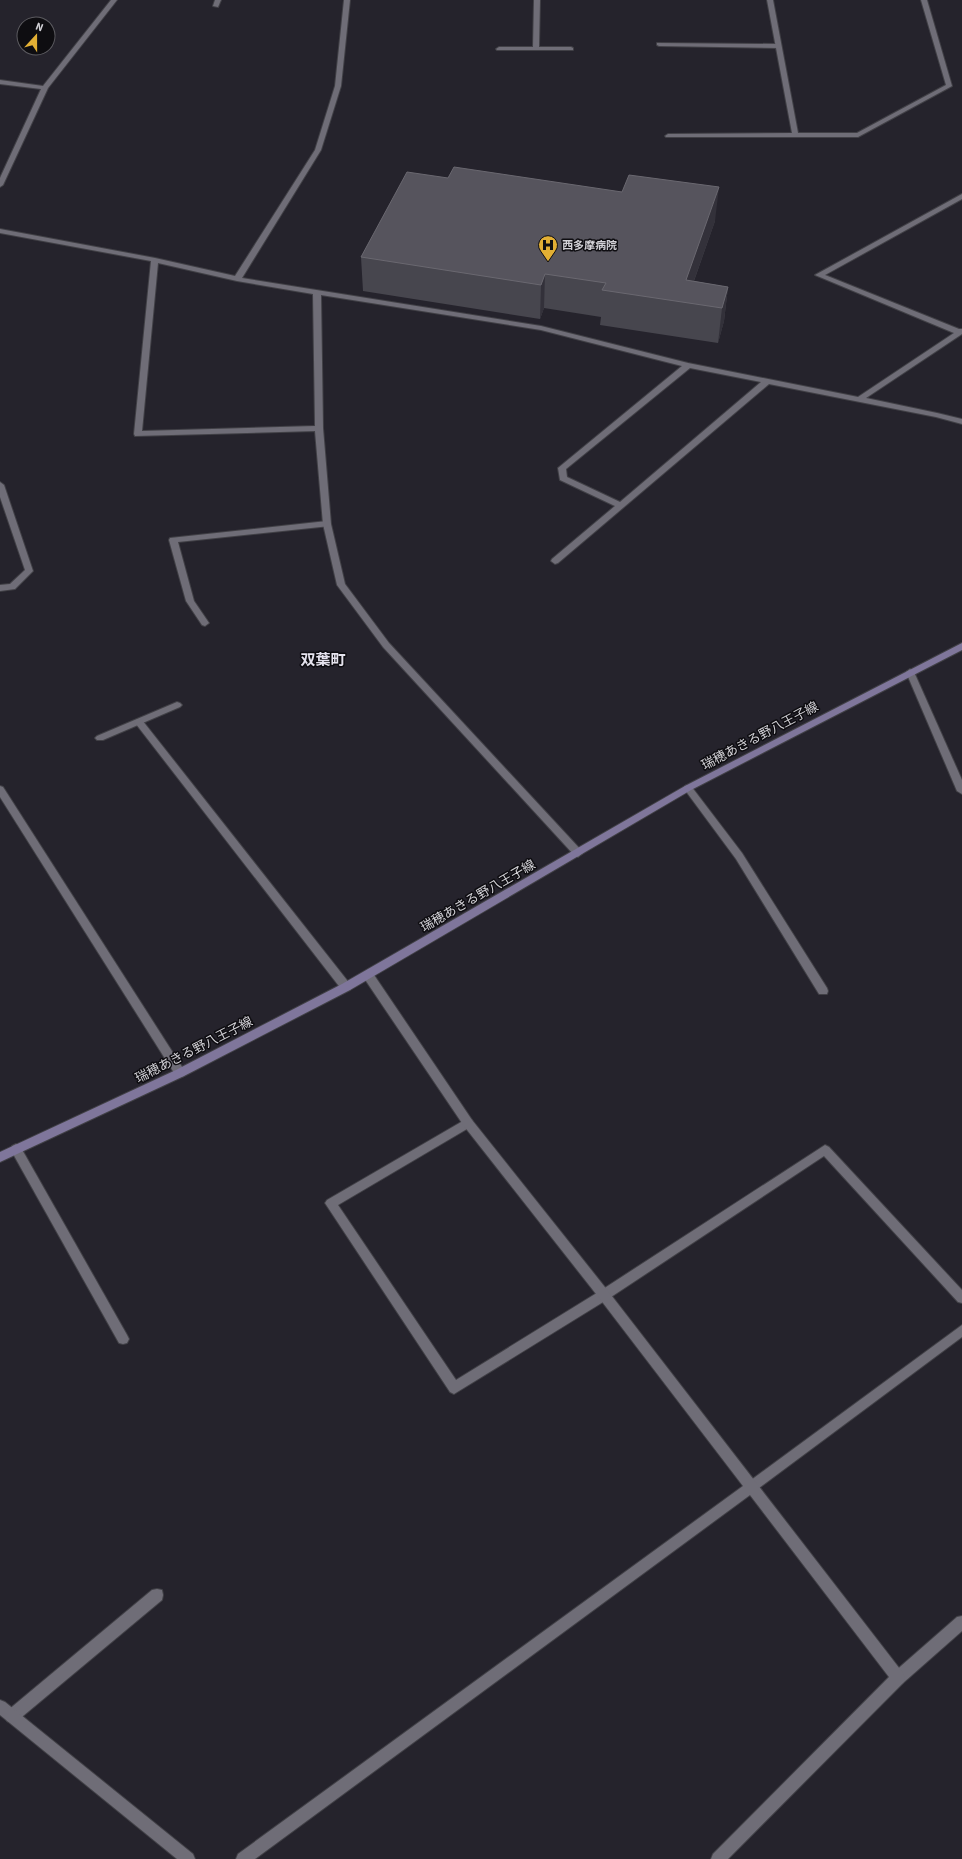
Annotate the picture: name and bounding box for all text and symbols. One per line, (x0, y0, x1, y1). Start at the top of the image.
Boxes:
north arrow (16, 16, 56, 56)
text: N (33, 19, 46, 35)
hospital icon: 西多摩病院 (537, 234, 559, 262)
place label: 西多摩病院 (562, 238, 617, 253)
district label: 双葉町 (300, 650, 346, 671)
street label: 瑞穂あきる野八王子線 (698, 698, 822, 774)
street label: 瑞穂あきる野八王子線 (417, 856, 539, 936)
street label: 瑞穂あきる野八王子線 (132, 1013, 256, 1087)

